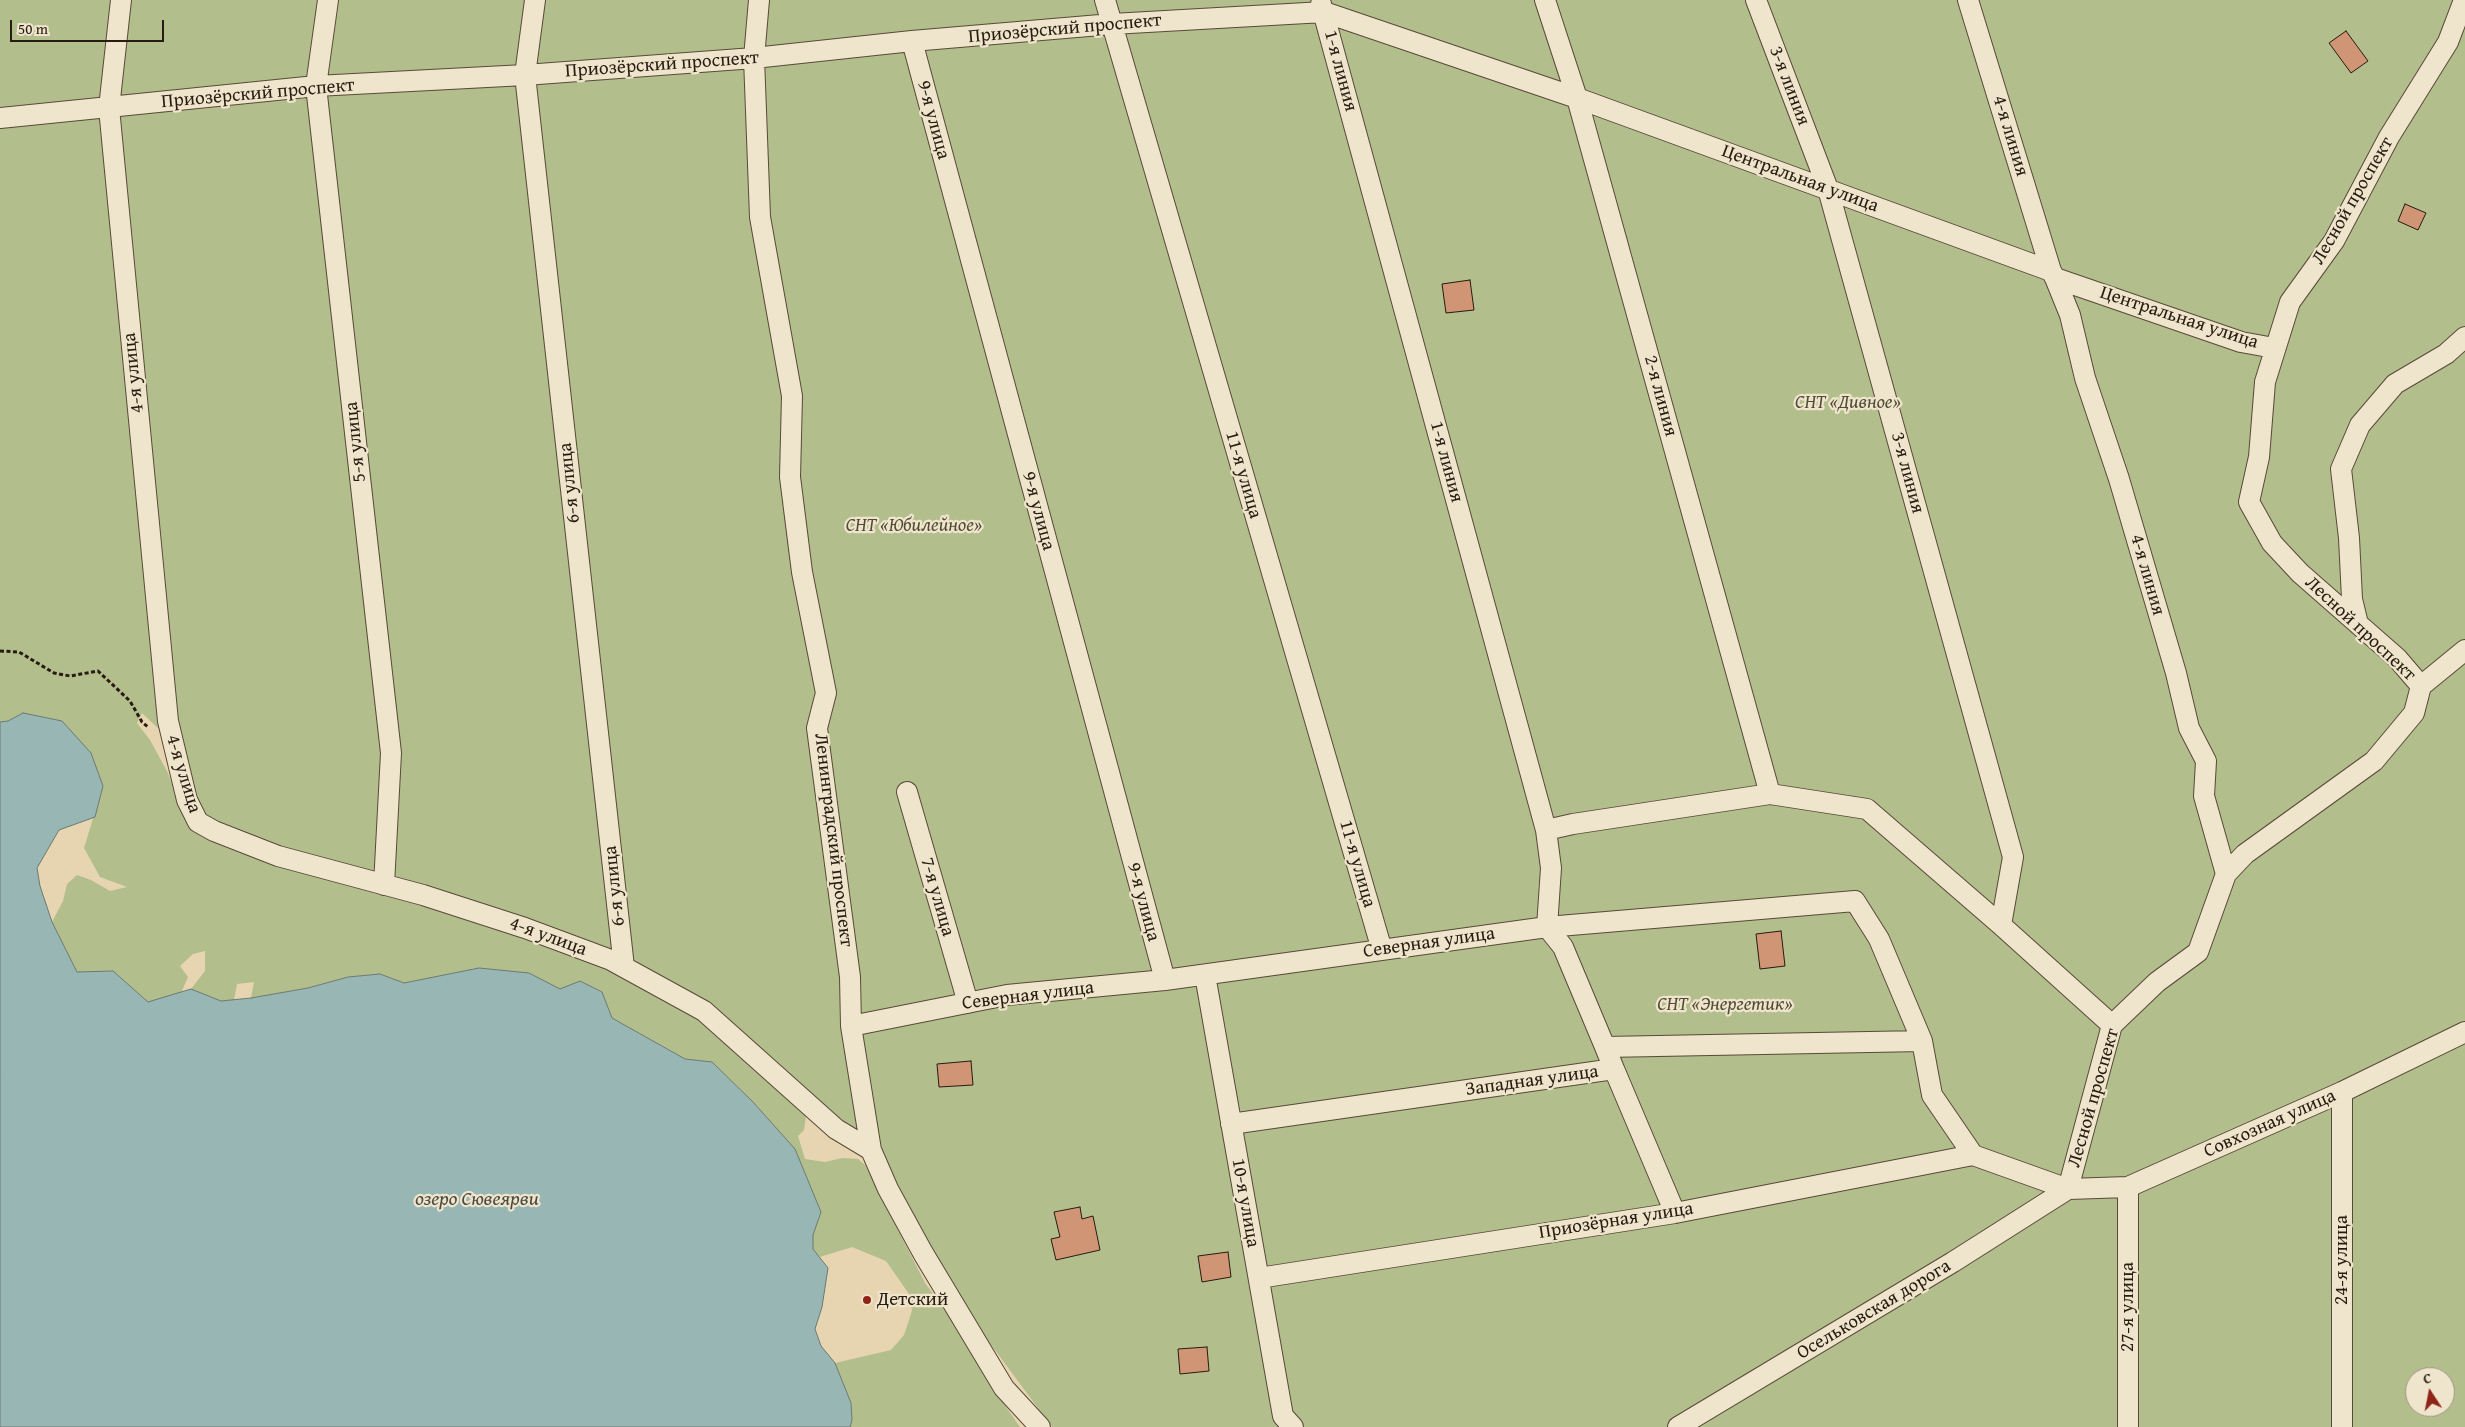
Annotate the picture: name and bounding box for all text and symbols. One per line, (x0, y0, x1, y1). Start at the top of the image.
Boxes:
street label: Приозёрский проспект (967, 9, 1163, 49)
scale bar (12, 10, 166, 42)
text: 50 m (18, 18, 48, 39)
street label: 1-я линия (1318, 28, 1362, 114)
street label: 3-я линия (1763, 43, 1815, 129)
street label: Приозёрский проспект (564, 47, 760, 83)
street label: Приозёрский проспект (160, 74, 356, 114)
street label: 9-я улица (912, 78, 954, 162)
street label: 4-я линия (1987, 93, 2033, 179)
street label: Лесной проспект (2307, 133, 2399, 269)
street label: Центральная улица (1718, 140, 1882, 218)
street label: Центральная улица (2097, 282, 2261, 354)
street label: 4-я улица (118, 332, 150, 414)
street label: 2-я линия (1638, 353, 1682, 439)
park label: СНТ «Дивное» (1795, 392, 1901, 414)
street label: 5-я улица (340, 401, 372, 483)
street label: 1-я линия (1424, 419, 1468, 505)
street label: 11-я улица (1220, 429, 1266, 521)
street label: 3-я линия (1885, 430, 1929, 516)
street label: 6-я улица (554, 442, 586, 524)
street label: 9-я улица (1017, 469, 1059, 553)
park label: СНТ «Юбилейное» (846, 515, 982, 537)
street label: 4-я линия (2125, 532, 2169, 618)
street label: Лесной проспект (2300, 572, 2420, 686)
street label: 4-я улица (160, 732, 206, 816)
street label: Ленинградский проспект (809, 732, 857, 948)
street label: 11-я улица (1334, 818, 1380, 910)
street label: 6-я улица (599, 845, 631, 927)
street label: 7-я улица (915, 855, 959, 939)
street label: 9-я улица (1122, 860, 1164, 944)
street label: 4-я улица (506, 912, 590, 962)
street label: Северная улица (1362, 922, 1496, 964)
street label: Северная улица (961, 977, 1095, 1015)
park label: СНТ «Энергетик» (1657, 994, 1793, 1016)
street label: Лесной проспект (2063, 1026, 2125, 1170)
street label: Западная улица (1464, 1060, 1600, 1102)
street label: Совхозная улица (2200, 1085, 2340, 1163)
street label: 10-я улица (1226, 1157, 1264, 1249)
water label: озеро Сювеярви (415, 1188, 539, 1212)
street label: Приозёрная улица (1537, 1198, 1695, 1244)
street label: 24-я улица (2331, 1215, 2353, 1305)
street label: Осельковская дорога (1793, 1255, 1955, 1365)
street label: 27-я улица (2117, 1262, 2139, 1352)
place label: Детский (877, 1289, 948, 1311)
marker: Детский (861, 1294, 873, 1306)
north arrow (2405, 1367, 2455, 1417)
text: С (2422, 1368, 2433, 1389)

